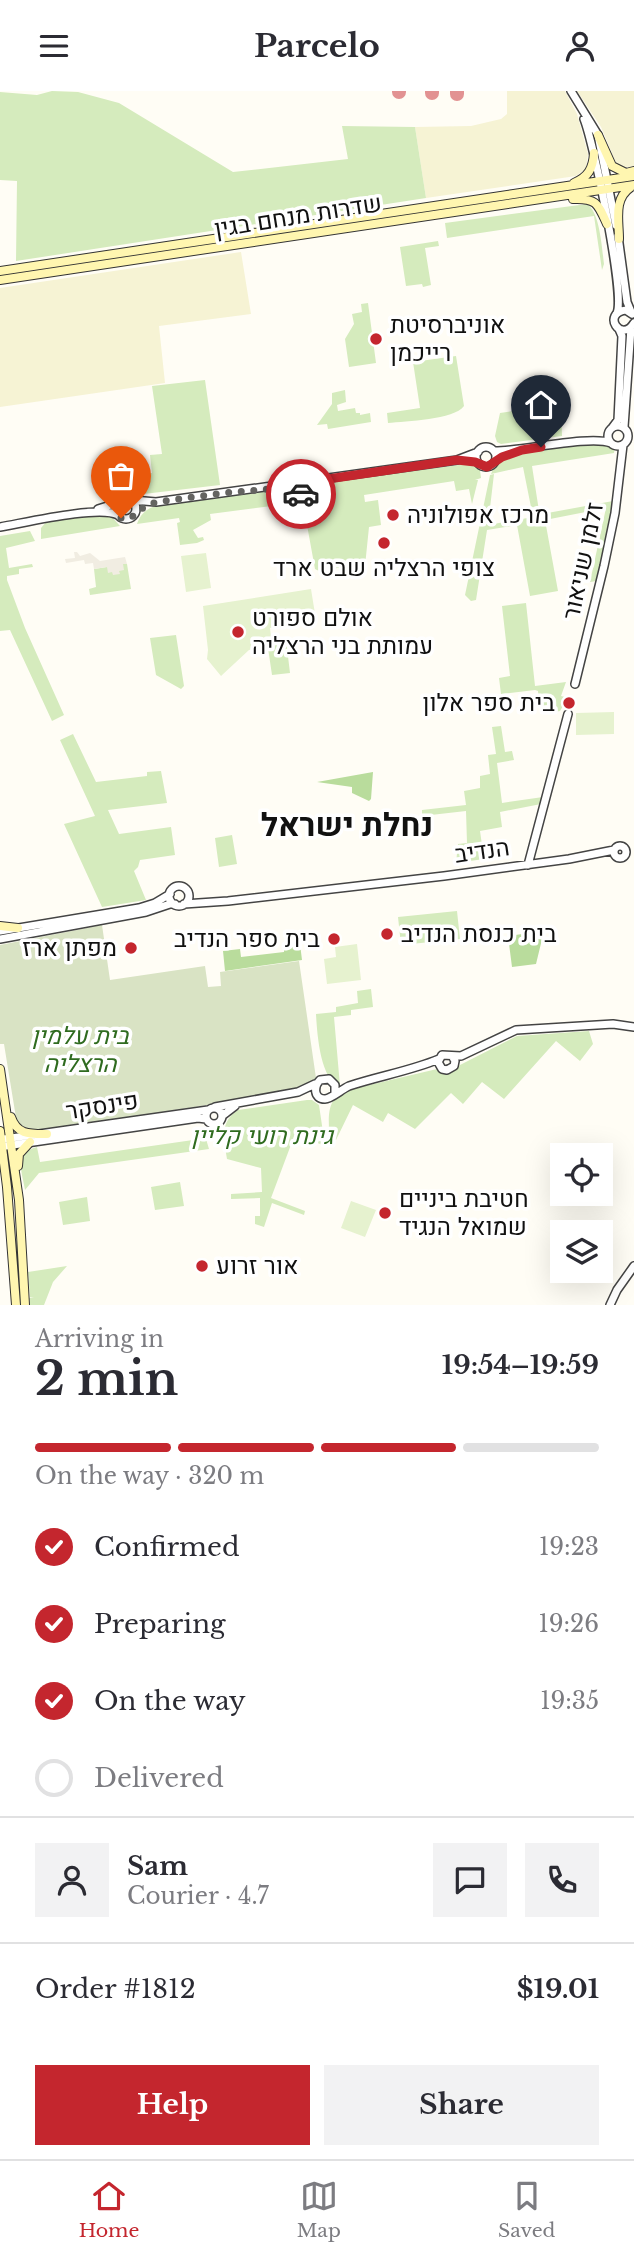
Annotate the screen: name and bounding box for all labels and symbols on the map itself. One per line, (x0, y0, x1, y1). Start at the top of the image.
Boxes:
street label: שדרות מנחם בגין (212, 188, 384, 243)
place label: אוניברסיטת רייכמן (390, 310, 505, 367)
marker: אוניברסיטת רייכמן (368, 331, 384, 347)
pin (511, 375, 571, 447)
pin (91, 446, 151, 518)
courier (266, 459, 336, 529)
place label: מרכז אפולוניה (407, 500, 549, 529)
street label: זלמן שניאור (556, 500, 609, 622)
marker: מרכז אפולוניה (385, 507, 401, 523)
marker: צופי הרצליה שבט ארד (376, 535, 392, 551)
place label: צופי הרצליה שבט ארד (273, 553, 495, 582)
place label: אולם ספורט עמותת בני הרצליה (252, 603, 433, 660)
marker: אולם ספורט עמותת בני הרצליה (230, 624, 246, 640)
place label: בית ספר אלון (423, 688, 555, 717)
marker: בית ספר אלון (561, 695, 577, 711)
district label: נחלת ישראל (261, 805, 433, 845)
street label: הנדיב (453, 832, 511, 869)
place label: בית כנסת הנדיב (401, 919, 557, 948)
place label: בית ספר הנדיב (174, 924, 320, 953)
marker: בית כנסת הנדיב (379, 926, 395, 942)
marker: בית ספר הנדיב (326, 931, 342, 947)
place label: מפתן ארז (22, 933, 117, 962)
marker: מפתן ארז (123, 940, 139, 956)
park label: בית עלמין הרצליה (31, 1021, 130, 1078)
street label: פינסקר (64, 1085, 140, 1126)
park label: גינת רועי קליין (191, 1121, 335, 1150)
place label: חטיבת ביניים שמואל הנגיד (399, 1184, 528, 1241)
marker: חטיבת ביניים שמואל הנגיד (377, 1205, 393, 1221)
place label: אור זרוע (216, 1251, 298, 1280)
marker: אור זרוע (194, 1258, 210, 1274)

